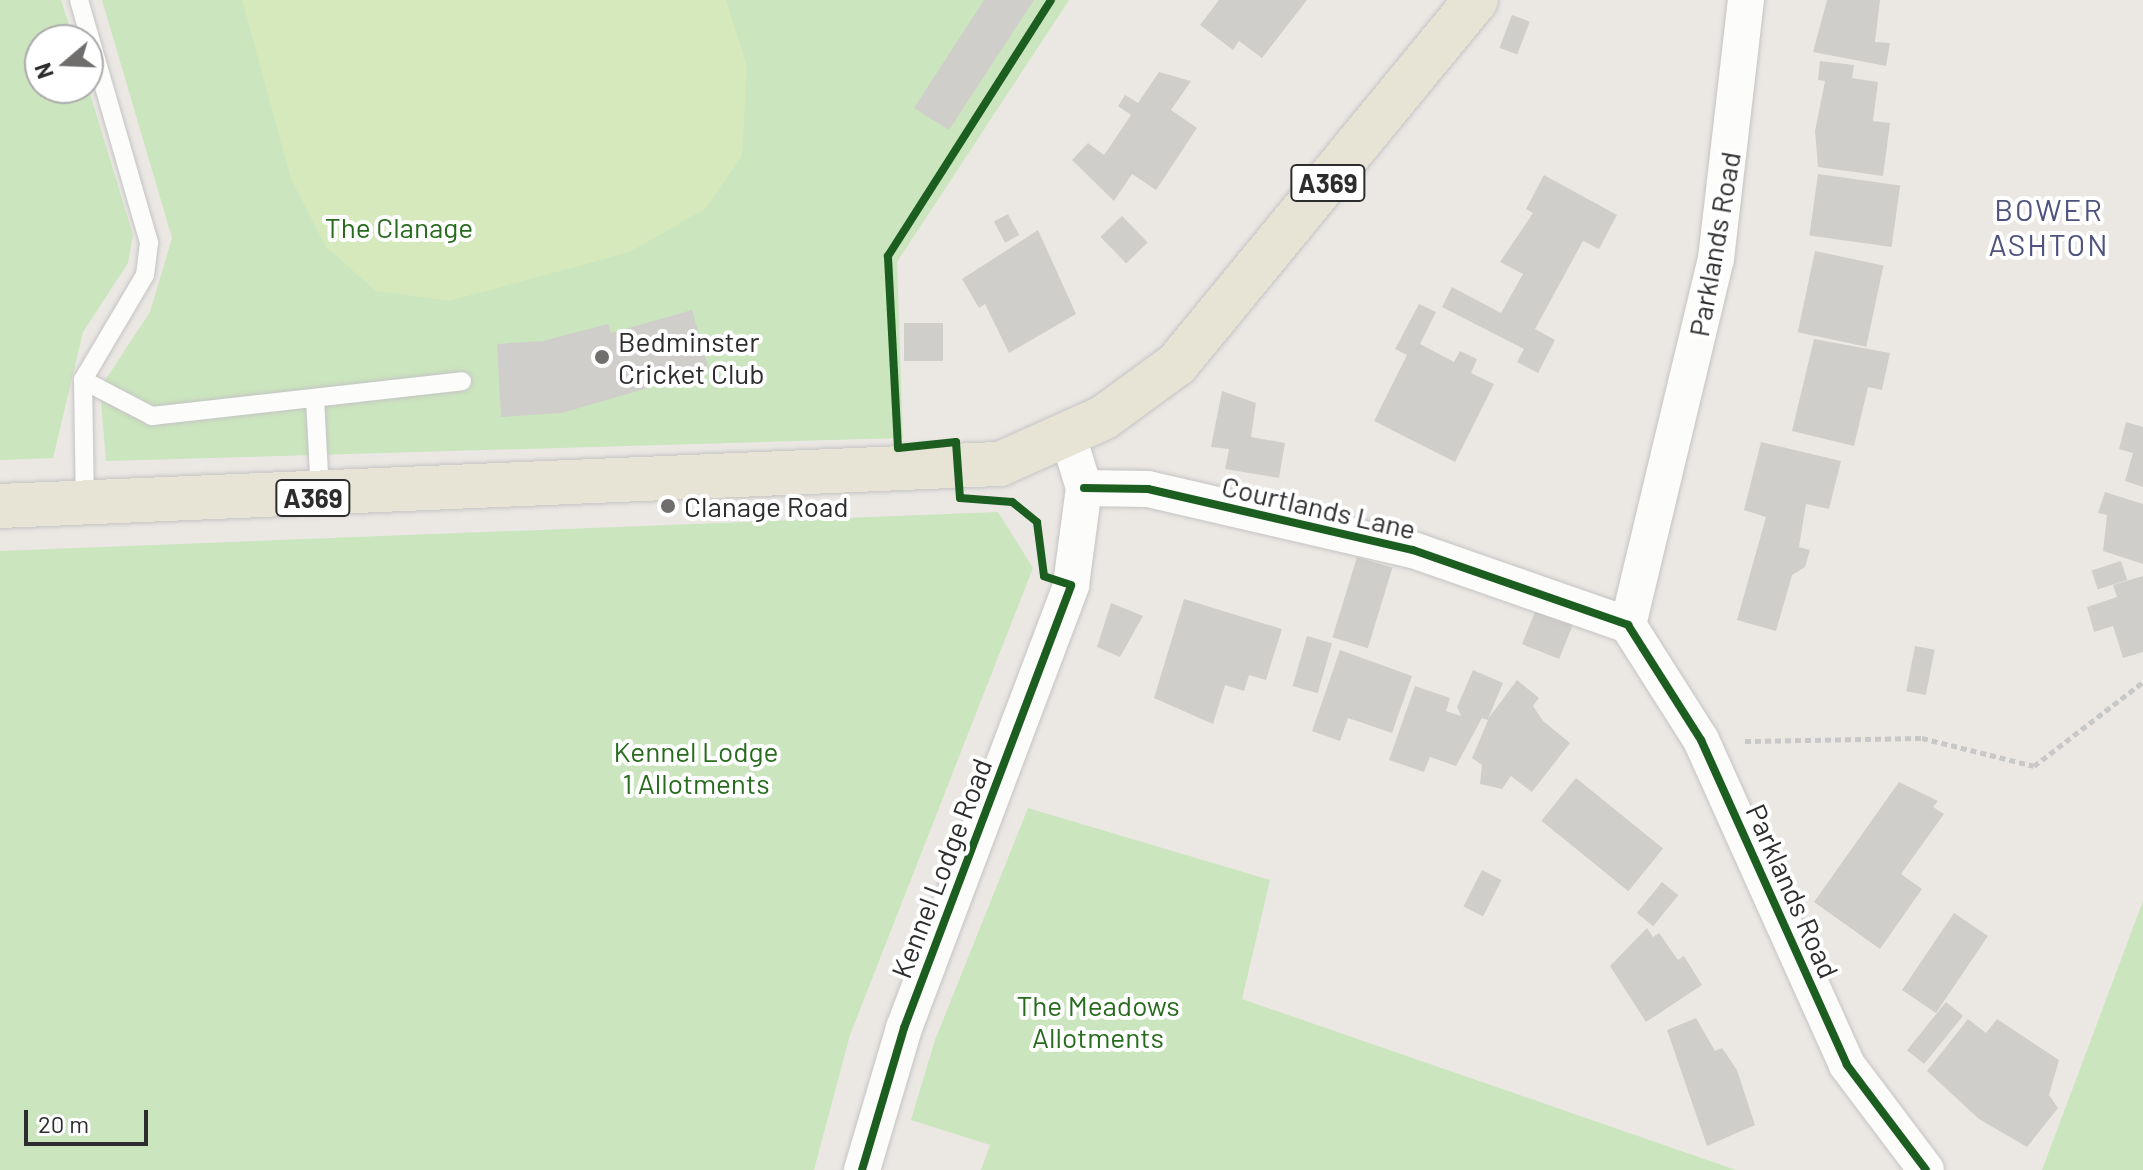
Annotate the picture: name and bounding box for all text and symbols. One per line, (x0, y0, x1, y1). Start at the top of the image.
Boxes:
north arrow (24, 24, 104, 104)
text: N (29, 60, 58, 82)
street label: Parklands Road (1681, 149, 1747, 339)
road number: A369 (1290, 161, 1366, 205)
district label: BOWER ASHTON (1989, 191, 2109, 262)
park label: The Clanage (325, 210, 473, 244)
place label: Bedminster Cricket Club (618, 324, 765, 390)
marker: Bedminster Cricket Club (593, 348, 611, 366)
street label: Courtlands Lane (1219, 468, 1419, 546)
road number: A369 (275, 476, 351, 520)
place label: Clanage Road (684, 489, 849, 523)
marker: Clanage Road (659, 497, 677, 515)
park label: Kennel Lodge 1 Allotments (614, 734, 778, 800)
street label: Kennel Lodge Road (884, 753, 998, 983)
street label: Parklands Road (1740, 799, 1846, 983)
park label: The Meadows Allotments (1016, 988, 1180, 1054)
scale bar (28, 1094, 152, 1144)
text: 20 m (38, 1109, 89, 1138)

